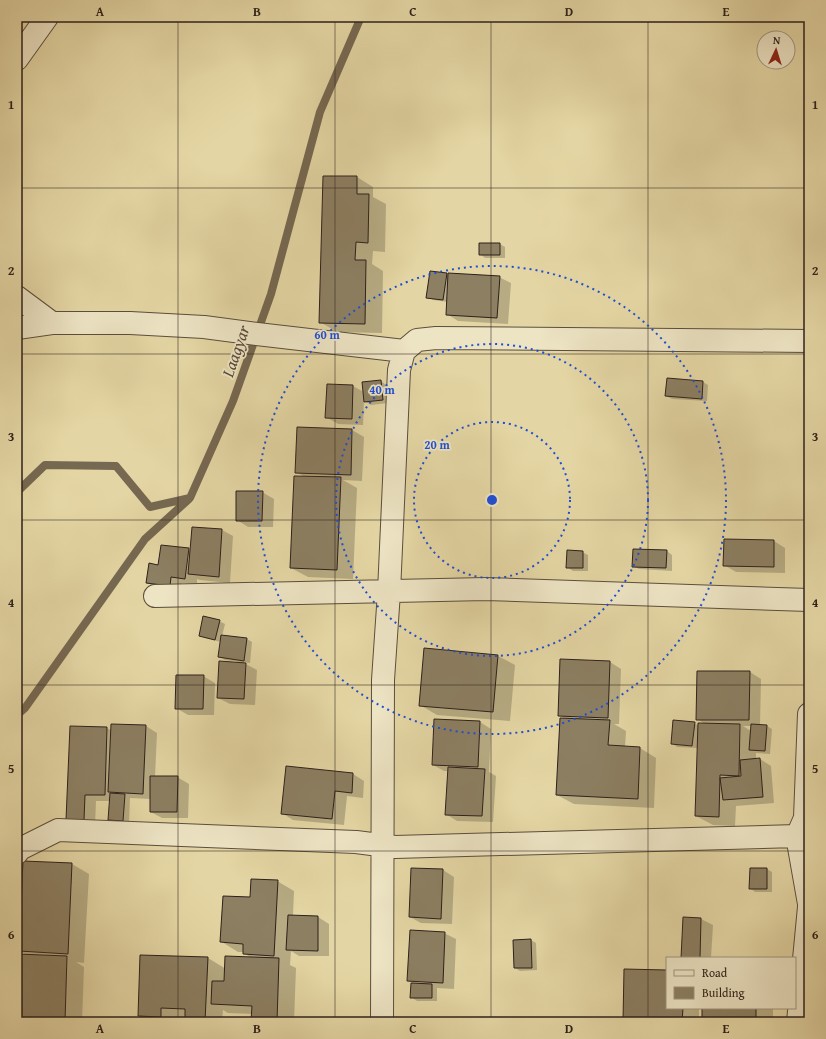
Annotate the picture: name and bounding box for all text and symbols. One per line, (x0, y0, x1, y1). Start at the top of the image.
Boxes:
text: A (96, 2, 105, 21)
text: B (253, 2, 261, 21)
text: C (409, 2, 417, 21)
text: D (565, 2, 573, 21)
text: E (723, 2, 730, 21)
north arrow (756, 30, 796, 70)
text: N (772, 32, 782, 48)
text: 1 (8, 95, 14, 114)
text: 1 (812, 95, 818, 114)
text: 2 (8, 261, 15, 280)
text: 2 (812, 261, 819, 280)
water label: Laagyar (214, 321, 256, 381)
text: 60 m (314, 326, 340, 343)
text: 40 m (369, 381, 395, 398)
text: 3 (8, 427, 14, 446)
text: 3 (812, 427, 818, 446)
text: 20 m (424, 436, 450, 453)
centre of rings (485, 493, 499, 507)
text: 4 (8, 593, 15, 612)
text: 4 (812, 593, 819, 612)
text: 5 (8, 759, 15, 778)
text: 5 (812, 759, 819, 778)
text: 6 (8, 925, 15, 944)
text: 6 (812, 925, 819, 944)
legend (666, 957, 796, 1009)
text: Road (702, 964, 728, 981)
text: Building (702, 984, 745, 1001)
text: A (96, 1019, 105, 1038)
text: B (253, 1019, 261, 1038)
text: C (409, 1019, 417, 1038)
text: D (565, 1019, 573, 1038)
text: E (723, 1019, 730, 1038)

